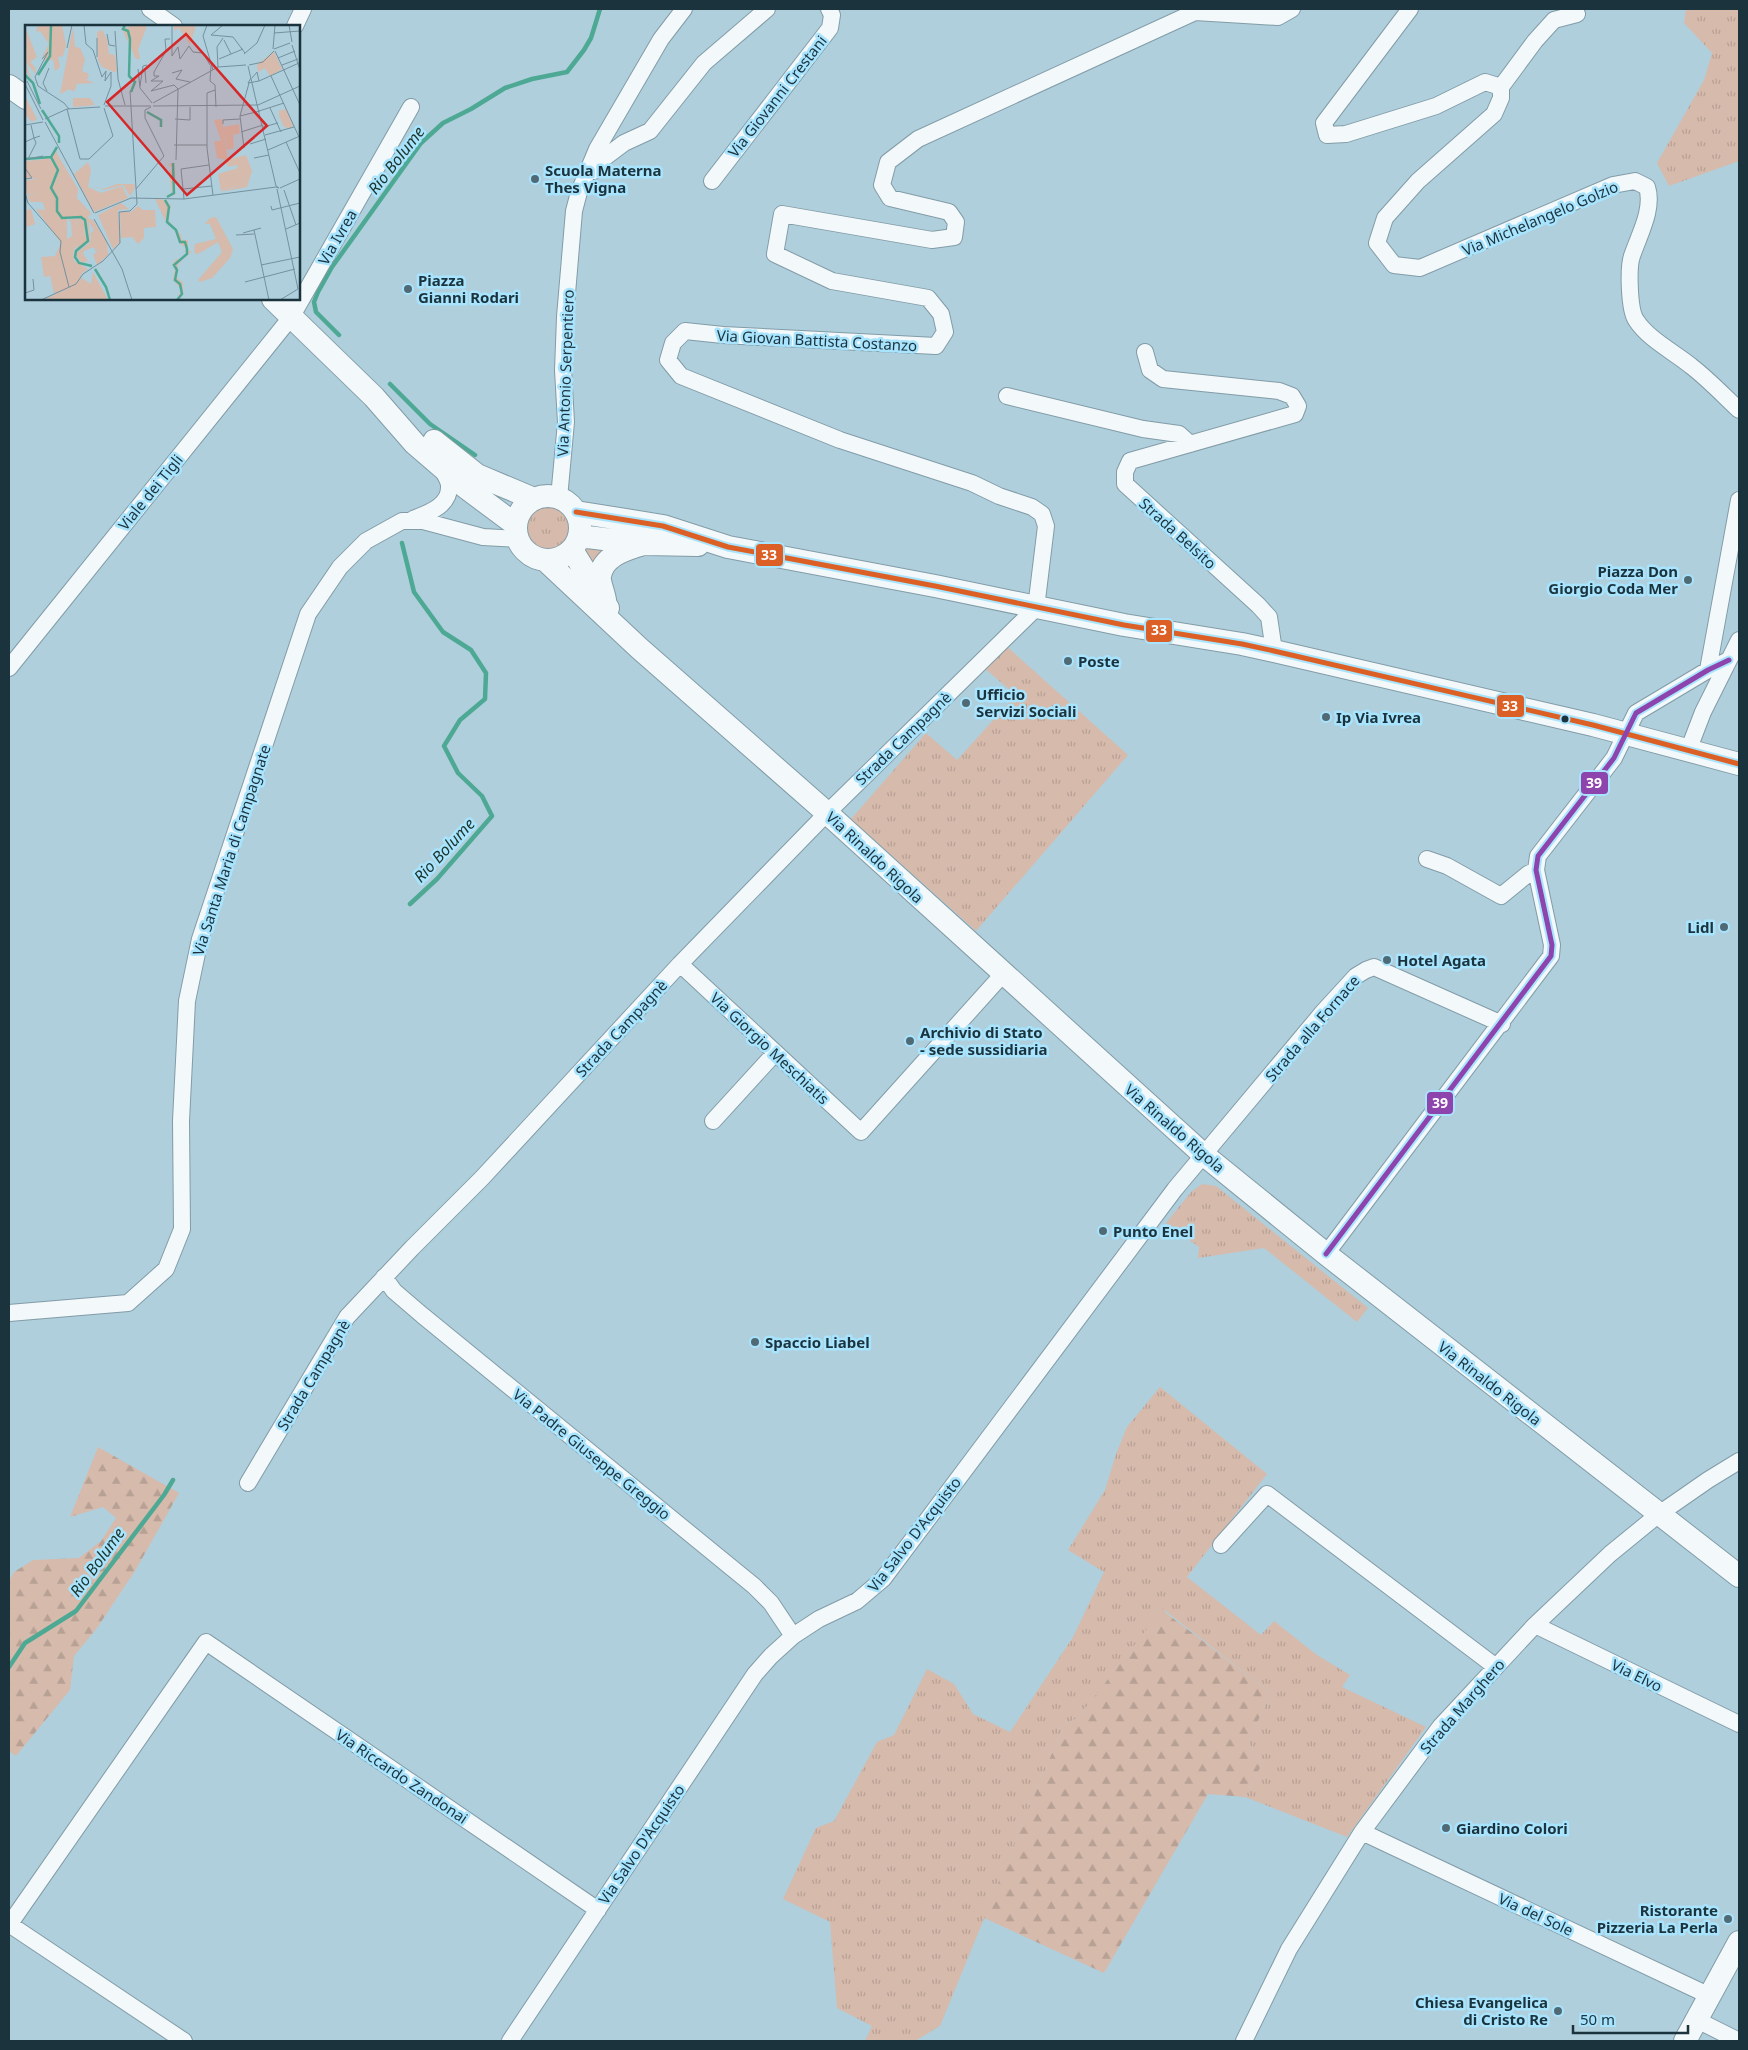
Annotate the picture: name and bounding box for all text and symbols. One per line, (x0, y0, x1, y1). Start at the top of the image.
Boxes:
inset map (25, 25, 300, 300)
street label: Via Giovanni Crestani (723, 31, 831, 161)
water label: Rio Bolume (363, 122, 429, 198)
place label: Scuola Materna Thes Vigna (545, 160, 662, 197)
marker: Scuola Materna Thes Vigna (529, 173, 541, 185)
street label: Via Michelangelo Golzio (1459, 176, 1621, 260)
street label: Via Ivrea (313, 206, 361, 268)
place label: Piazza Gianni Rodari (418, 270, 519, 307)
marker: Piazza Gianni Rodari (402, 283, 414, 295)
street label: Via Antonio Serpentiero (552, 289, 578, 457)
street label: Via Giovan Battista Costanzo (716, 325, 918, 355)
street label: Viale dei Tigli (113, 450, 187, 534)
street label: Strada Belsito (1135, 493, 1221, 573)
line badge: 33 (755, 543, 784, 567)
text: 33 (761, 545, 777, 564)
place label: Piazza Don Giorgio Coda Mer (1548, 561, 1678, 598)
marker: Piazza Don Giorgio Coda Mer (1682, 574, 1694, 586)
line badge: 33 (1145, 619, 1173, 643)
text: 33 (1151, 620, 1167, 639)
place label: Poste (1078, 651, 1120, 671)
marker: Poste (1062, 655, 1074, 667)
place label: Ufficio Servizi Sociali (976, 684, 1077, 721)
street label: Strada Campagnè (851, 687, 955, 789)
line badge: 33 (1496, 694, 1525, 718)
text: 33 (1502, 696, 1518, 715)
marker: Ufficio Servizi Sociali (960, 697, 972, 709)
place label: Ip Via Ivrea (1336, 707, 1421, 727)
marker: Ip Via Ivrea (1320, 711, 1332, 723)
unlabelled marker (1560, 714, 1570, 724)
street label: Via Santa Maria di Campagnate (187, 742, 275, 958)
line badge: 39 (1580, 771, 1609, 795)
text: 39 (1586, 773, 1602, 792)
street label: Via Rinaldo Rigola (822, 807, 928, 907)
water label: Rio Bolume (409, 813, 479, 887)
place label: Lidl (1687, 917, 1714, 937)
marker: Lidl (1718, 921, 1730, 933)
place label: Hotel Agata (1397, 950, 1486, 970)
marker: Hotel Agata (1381, 954, 1393, 966)
street label: Strada alla Fornace (1260, 971, 1364, 1085)
street label: Strada Campagnè (571, 975, 671, 1081)
street label: Via Giorgio Meschiatis (706, 988, 834, 1108)
place label: Archivio di Stato - sede sussidiaria (920, 1022, 1047, 1059)
marker: Archivio di Stato - sede sussidiaria (904, 1035, 916, 1047)
street label: Via Rinaldo Rigola (1121, 1079, 1229, 1177)
line badge: 39 (1426, 1091, 1454, 1115)
text: 39 (1432, 1093, 1448, 1112)
place label: Punto Enel (1113, 1221, 1193, 1241)
marker: Punto Enel (1097, 1225, 1109, 1237)
street label: Strada Campagnè (272, 1316, 354, 1434)
place label: Spaccio Liabel (765, 1332, 870, 1352)
marker: Spaccio Liabel (749, 1336, 761, 1348)
street label: Via Rinaldo Rigola (1434, 1336, 1546, 1430)
street label: Via Padre Giuseppe Greggio (509, 1384, 675, 1524)
street label: Via Salvo D'Acquisto (863, 1473, 965, 1595)
water label: Rio Bolume (64, 1523, 130, 1601)
street label: Strada Marghero (1415, 1654, 1509, 1758)
street label: Via Elvo (1608, 1654, 1666, 1696)
street label: Via Riccardo Zandonai (332, 1724, 472, 1828)
street label: Via Salvo D'Acquisto (593, 1780, 689, 1908)
place label: Giardino Colori (1456, 1818, 1568, 1838)
marker: Giardino Colori (1440, 1822, 1452, 1834)
street label: Via del Sole (1495, 1888, 1577, 1940)
place label: Ristorante Pizzeria La Perla (1597, 1900, 1718, 1937)
marker: Ristorante Pizzeria La Perla (1722, 1913, 1734, 1925)
place label: Chiesa Evangelica di Cristo Re (1415, 1992, 1548, 2029)
scale bar (1573, 2002, 1688, 2034)
marker: Chiesa Evangelica di Cristo Re (1552, 2005, 1564, 2017)
text: 50 m (1580, 2009, 1615, 2029)

